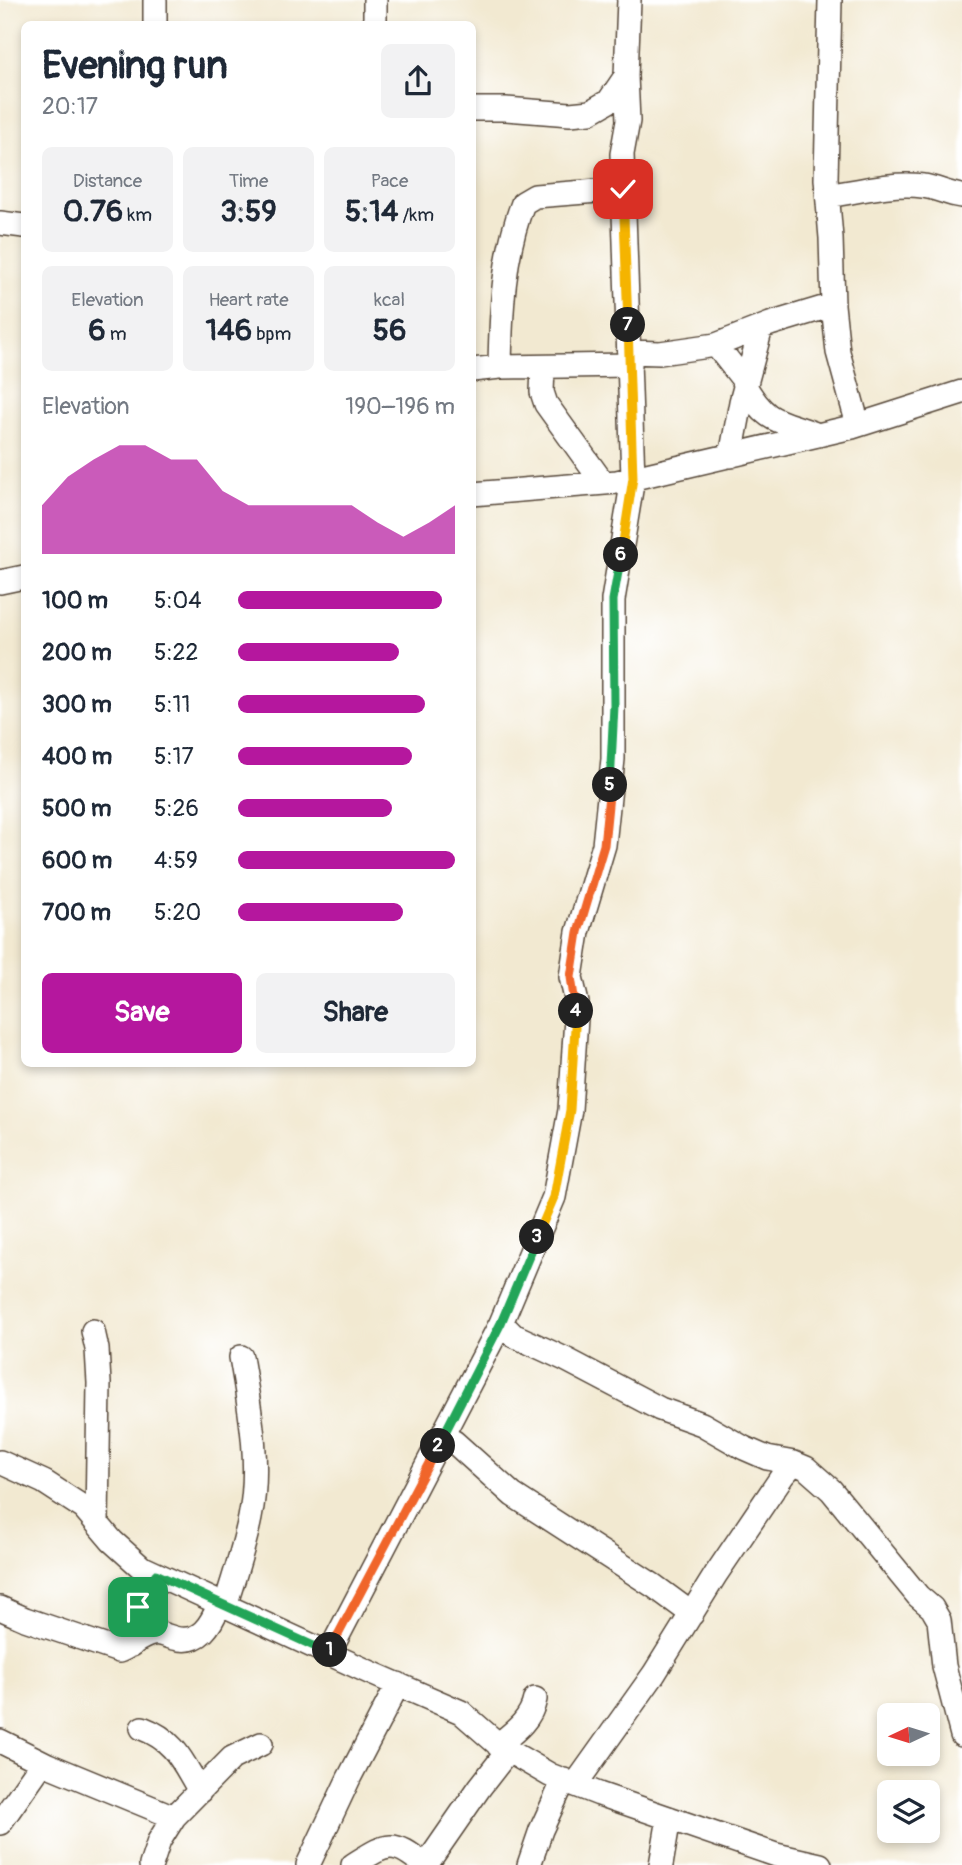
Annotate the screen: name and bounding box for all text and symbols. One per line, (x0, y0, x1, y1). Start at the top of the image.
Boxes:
text: Evening run (42, 42, 228, 90)
button: share (381, 44, 455, 118)
text: 20:17 (42, 92, 98, 121)
pin (593, 159, 653, 219)
text: Distance (73, 169, 142, 193)
text: Time (229, 169, 268, 193)
text: Pace (371, 169, 408, 193)
icon: check (604, 170, 642, 208)
text: 0.76 (63, 193, 123, 230)
text: 3:59 (220, 193, 277, 230)
text: 5:14 (345, 193, 398, 230)
text: km (123, 203, 152, 227)
text: /km (398, 203, 434, 227)
text: Elevation (71, 288, 144, 312)
text: Heart rate (208, 288, 289, 312)
text: kcal (374, 288, 405, 312)
pin: 7 (610, 308, 646, 342)
text: 6 (88, 312, 106, 349)
text: 146 (206, 312, 252, 349)
text: 56 (373, 312, 406, 349)
text: 7 (622, 312, 633, 336)
text: m (106, 322, 127, 346)
text: bpm (252, 322, 291, 346)
text: Elevation (42, 392, 130, 421)
text: 190–196 m (345, 392, 455, 421)
pin: 6 (604, 538, 638, 572)
text: 6 (615, 542, 626, 566)
text: 100 m (42, 586, 108, 615)
text: 5:04 (154, 586, 202, 615)
text: 200 m (42, 638, 112, 667)
text: 5:22 (154, 638, 198, 667)
text: 300 m (42, 690, 112, 719)
text: 5:11 (154, 690, 191, 719)
text: 400 m (42, 742, 112, 771)
text: 5:17 (154, 742, 194, 771)
pin: 5 (592, 768, 628, 802)
text: 5 (604, 772, 615, 796)
text: 500 m (42, 794, 111, 823)
text: 5:26 (154, 794, 199, 823)
text: 600 m (42, 846, 112, 875)
text: 4:59 (154, 846, 198, 875)
text: 700 m (42, 898, 111, 927)
text: 5:20 (154, 898, 201, 927)
button: Save (42, 973, 242, 1053)
button: Share (256, 973, 455, 1053)
pin: 4 (558, 993, 594, 1028)
text: 4 (570, 998, 581, 1022)
pin: 3 (520, 1220, 554, 1254)
text: 3 (531, 1224, 542, 1248)
pin: 2 (420, 1428, 456, 1464)
text: 2 (432, 1433, 443, 1457)
pin (108, 1577, 168, 1637)
icon: arrive (119, 1588, 157, 1626)
pin: 1 (312, 1632, 348, 1668)
text: 1 (326, 1637, 333, 1661)
north arrow (877, 1703, 940, 1766)
map controls (877, 1703, 940, 1843)
button: layers (877, 1780, 940, 1843)

